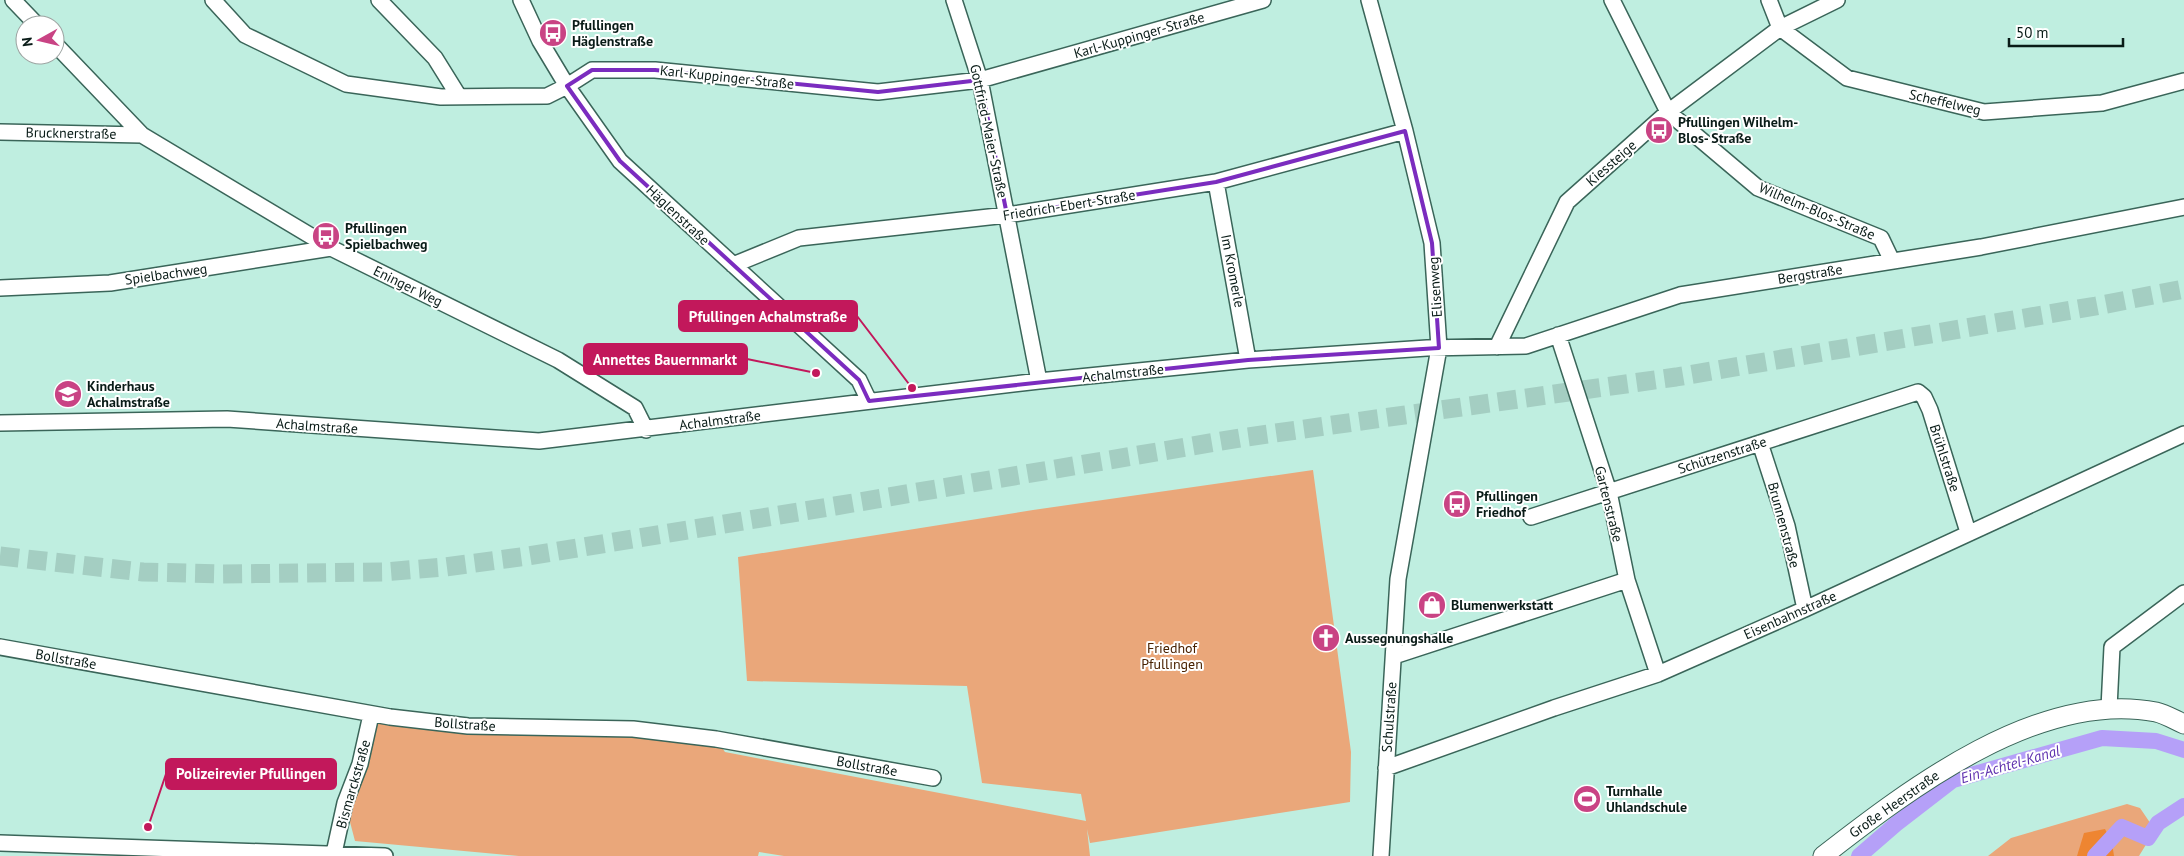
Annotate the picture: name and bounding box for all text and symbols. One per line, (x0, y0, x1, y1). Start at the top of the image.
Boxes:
street label: Karl-Kuppinger-Straße (1072, 8, 1206, 62)
north arrow (15, 15, 65, 65)
scale bar (2009, 15, 2123, 47)
place label: Pfullingen Häglenstraße (572, 16, 653, 50)
bus stop icon: Pfullingen Häglenstraße (538, 18, 568, 48)
text: 50 m (2016, 23, 2049, 42)
text: N (18, 36, 37, 48)
street label: Karl-Kuppinger-Straße (659, 61, 795, 93)
street label: Gottfried-Maier-Straße (966, 63, 1012, 199)
street label: Scheffelweg (1907, 85, 1983, 119)
place label: Pfullingen Wilhelm- Blos- Straße (1678, 113, 1798, 147)
bus stop icon: Pfullingen Wilhelm- Blos- Straße (1644, 115, 1674, 145)
street label: Brucknerstraße (25, 123, 117, 143)
street label: Kiessteige (1582, 136, 1640, 190)
street label: Wilhelm-Blos-Straße (1756, 178, 1878, 244)
street label: Häglenstraße (642, 181, 714, 249)
street label: Friedrich-Ebert-Straße (1001, 186, 1137, 224)
place label: Pfullingen Spielbachweg (345, 219, 428, 253)
bus stop icon: Pfullingen Spielbachweg (311, 221, 341, 251)
street label: Im Kromerle (1217, 233, 1249, 309)
street label: Elisenweg (1424, 256, 1446, 318)
street label: Spielbachweg (124, 259, 208, 289)
street label: Bergstraße (1776, 260, 1844, 288)
street label: Eninger Weg (370, 261, 446, 311)
callout: Pfullingen Achalmstraße (679, 301, 857, 331)
text: Pfullingen Achalmstraße (689, 307, 847, 326)
callout: Annettes Bauernmarkt (584, 344, 747, 374)
text: Annettes Bauernmarkt (593, 350, 738, 369)
street label: Achalmstraße (1081, 360, 1165, 386)
place label: Kinderhaus Achalmstraße (87, 377, 170, 411)
school or university icon: Kinderhaus Achalmstraße (53, 379, 83, 409)
street label: Achalmstraße (678, 406, 762, 434)
street label: Achalmstraße (275, 414, 359, 438)
street label: Brühlstraße (1926, 422, 1964, 494)
street label: Schützenstraße (1675, 432, 1769, 478)
street label: Gartenstraße (1591, 464, 1627, 544)
street label: Brunnenstraße (1764, 480, 1804, 570)
place label: Pfullingen Friedhof (1476, 487, 1538, 521)
bus stop icon: Pfullingen Friedhof (1442, 489, 1472, 519)
street label: Eisenbahnstraße (1741, 587, 1839, 643)
shop icon: Blumenwerkstatt (1417, 590, 1447, 620)
place label: Blumenwerkstatt (1451, 596, 1553, 614)
church icon: Aussegnungshalle (1311, 623, 1341, 653)
place label: Aussegnungshalle (1345, 629, 1454, 647)
park label: Friedhof Pfullingen (1141, 639, 1203, 673)
street label: Bollstraße (34, 645, 98, 673)
street label: Schulstraße (1378, 681, 1400, 753)
street label: Bollstraße (434, 713, 496, 735)
street label: Bismarckstraße (332, 737, 374, 831)
water label: Ein-Achtel-Kanal (1958, 741, 2062, 787)
street label: Bollstraße (835, 752, 899, 780)
callout: Polizeirevier Pfullingen (166, 759, 336, 789)
text: Polizeirevier Pfullingen (176, 764, 326, 783)
street label: Große Heerstraße (1845, 766, 1943, 842)
place label: Turnhalle Uhlandschule (1606, 782, 1687, 816)
sports icon: Turnhalle Uhlandschule (1572, 784, 1602, 814)

